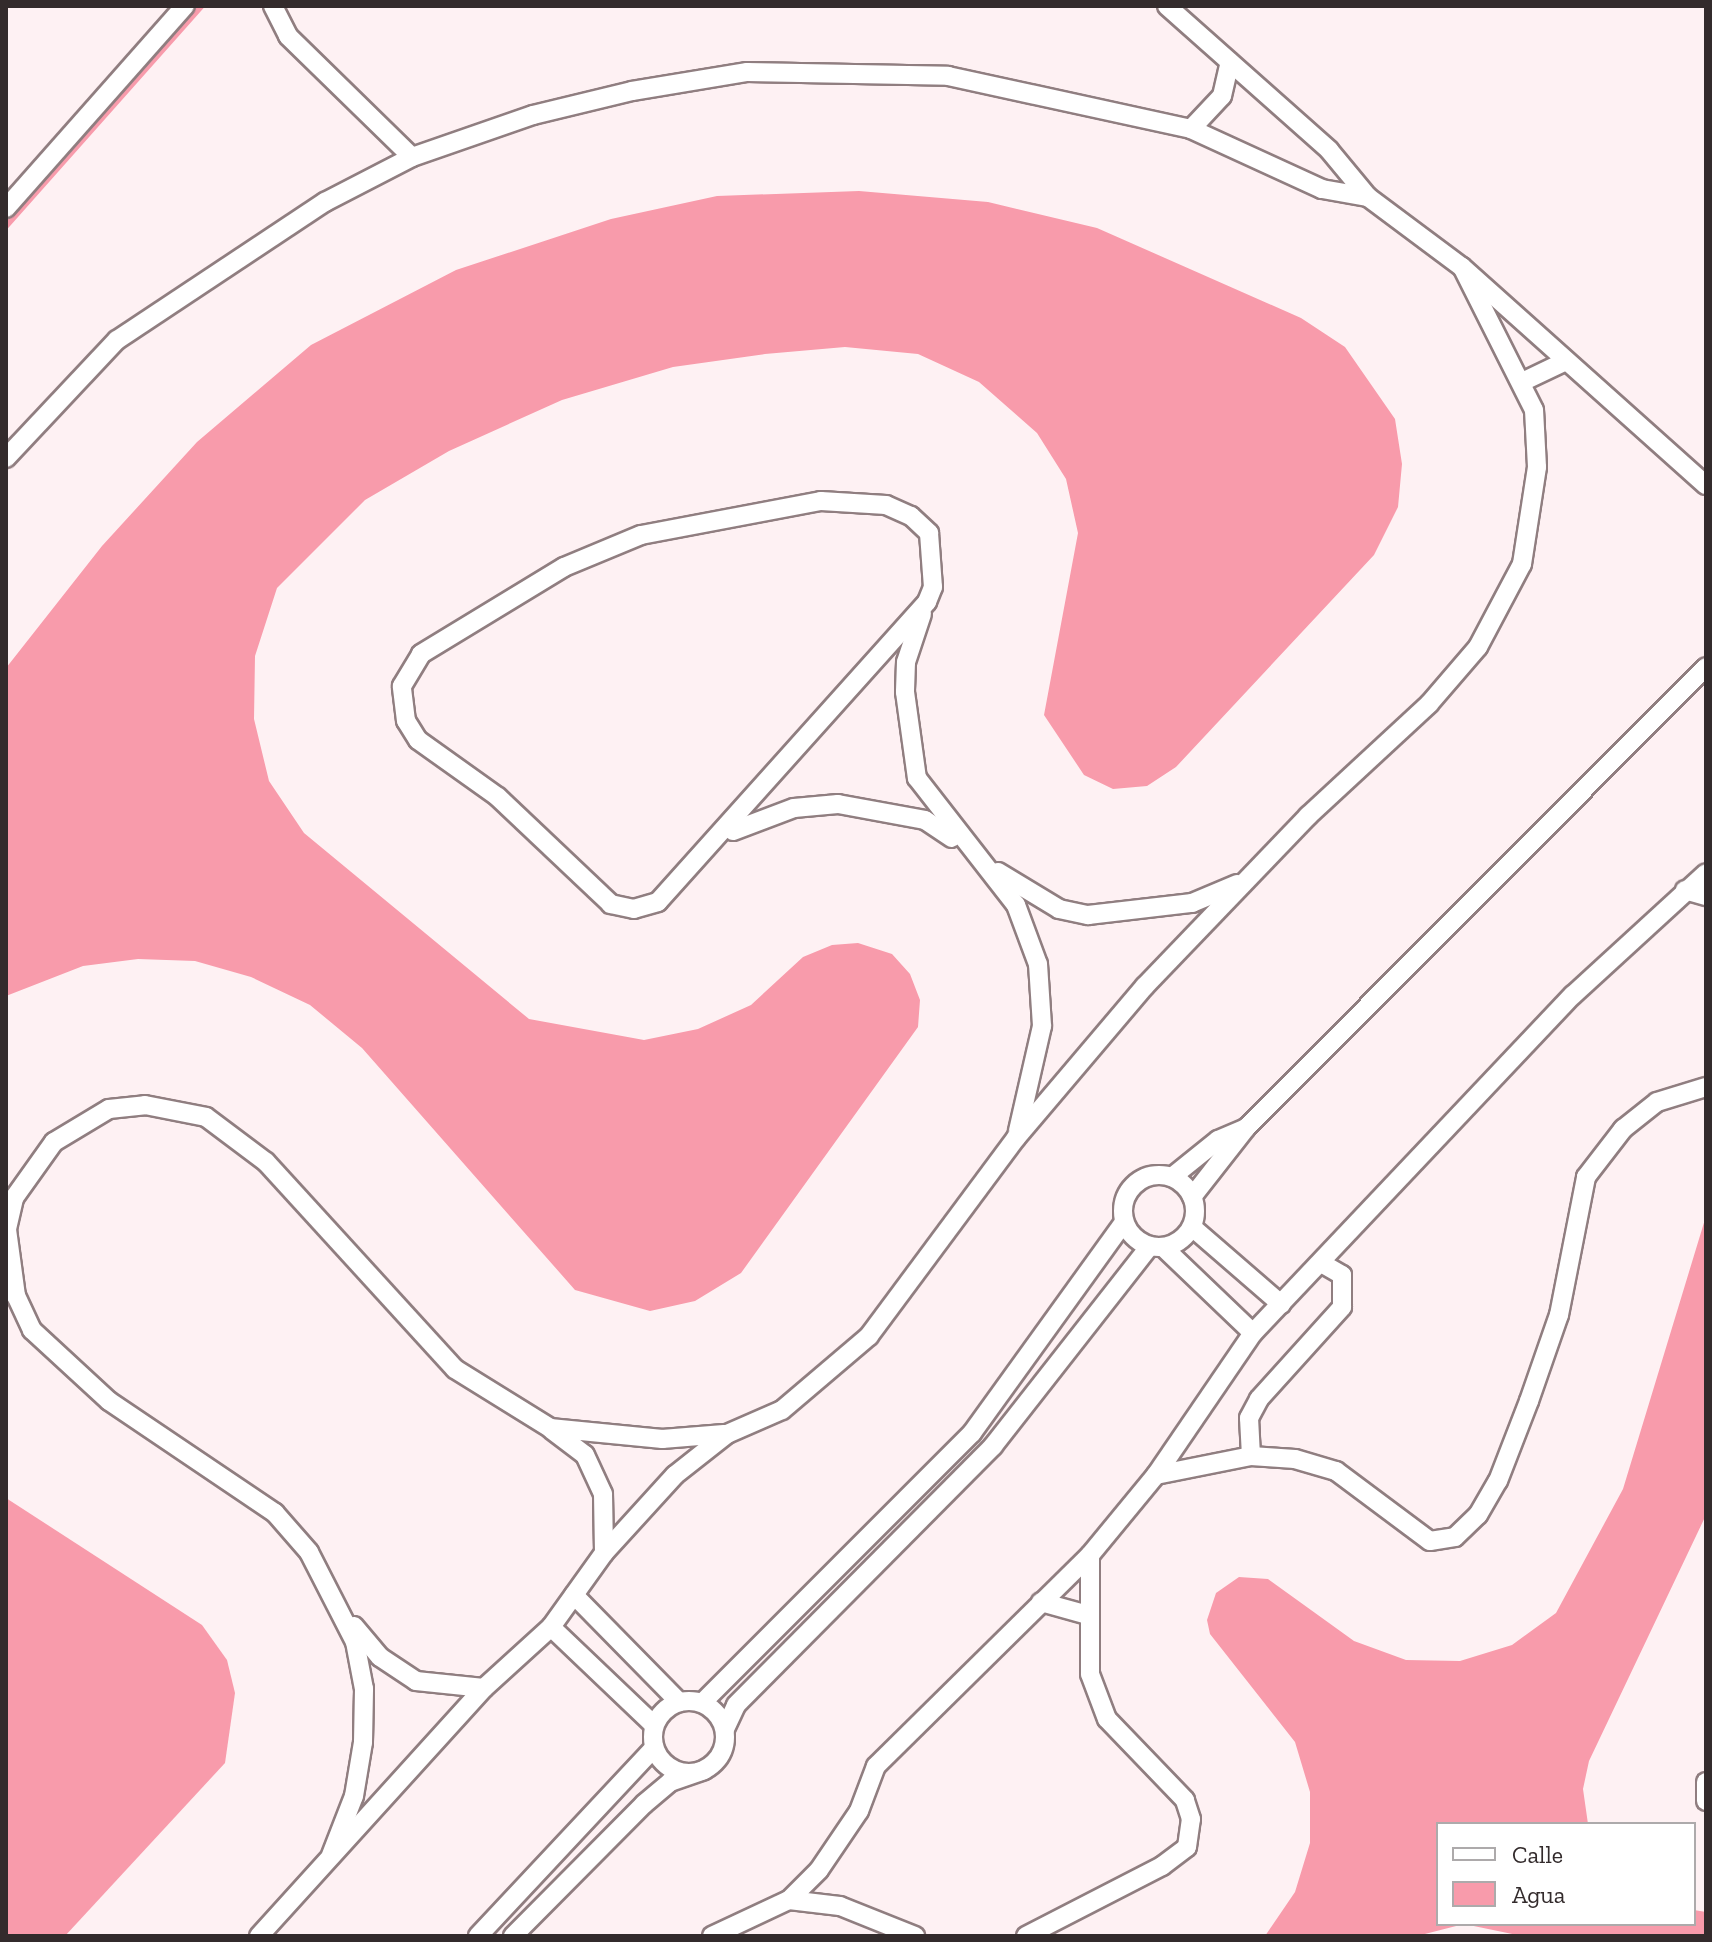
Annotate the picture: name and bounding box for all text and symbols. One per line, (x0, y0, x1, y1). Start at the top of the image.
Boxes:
legend (1436, 1822, 1696, 1926)
text: Calle (1512, 1840, 1563, 1869)
text: Agua (1512, 1880, 1565, 1909)

